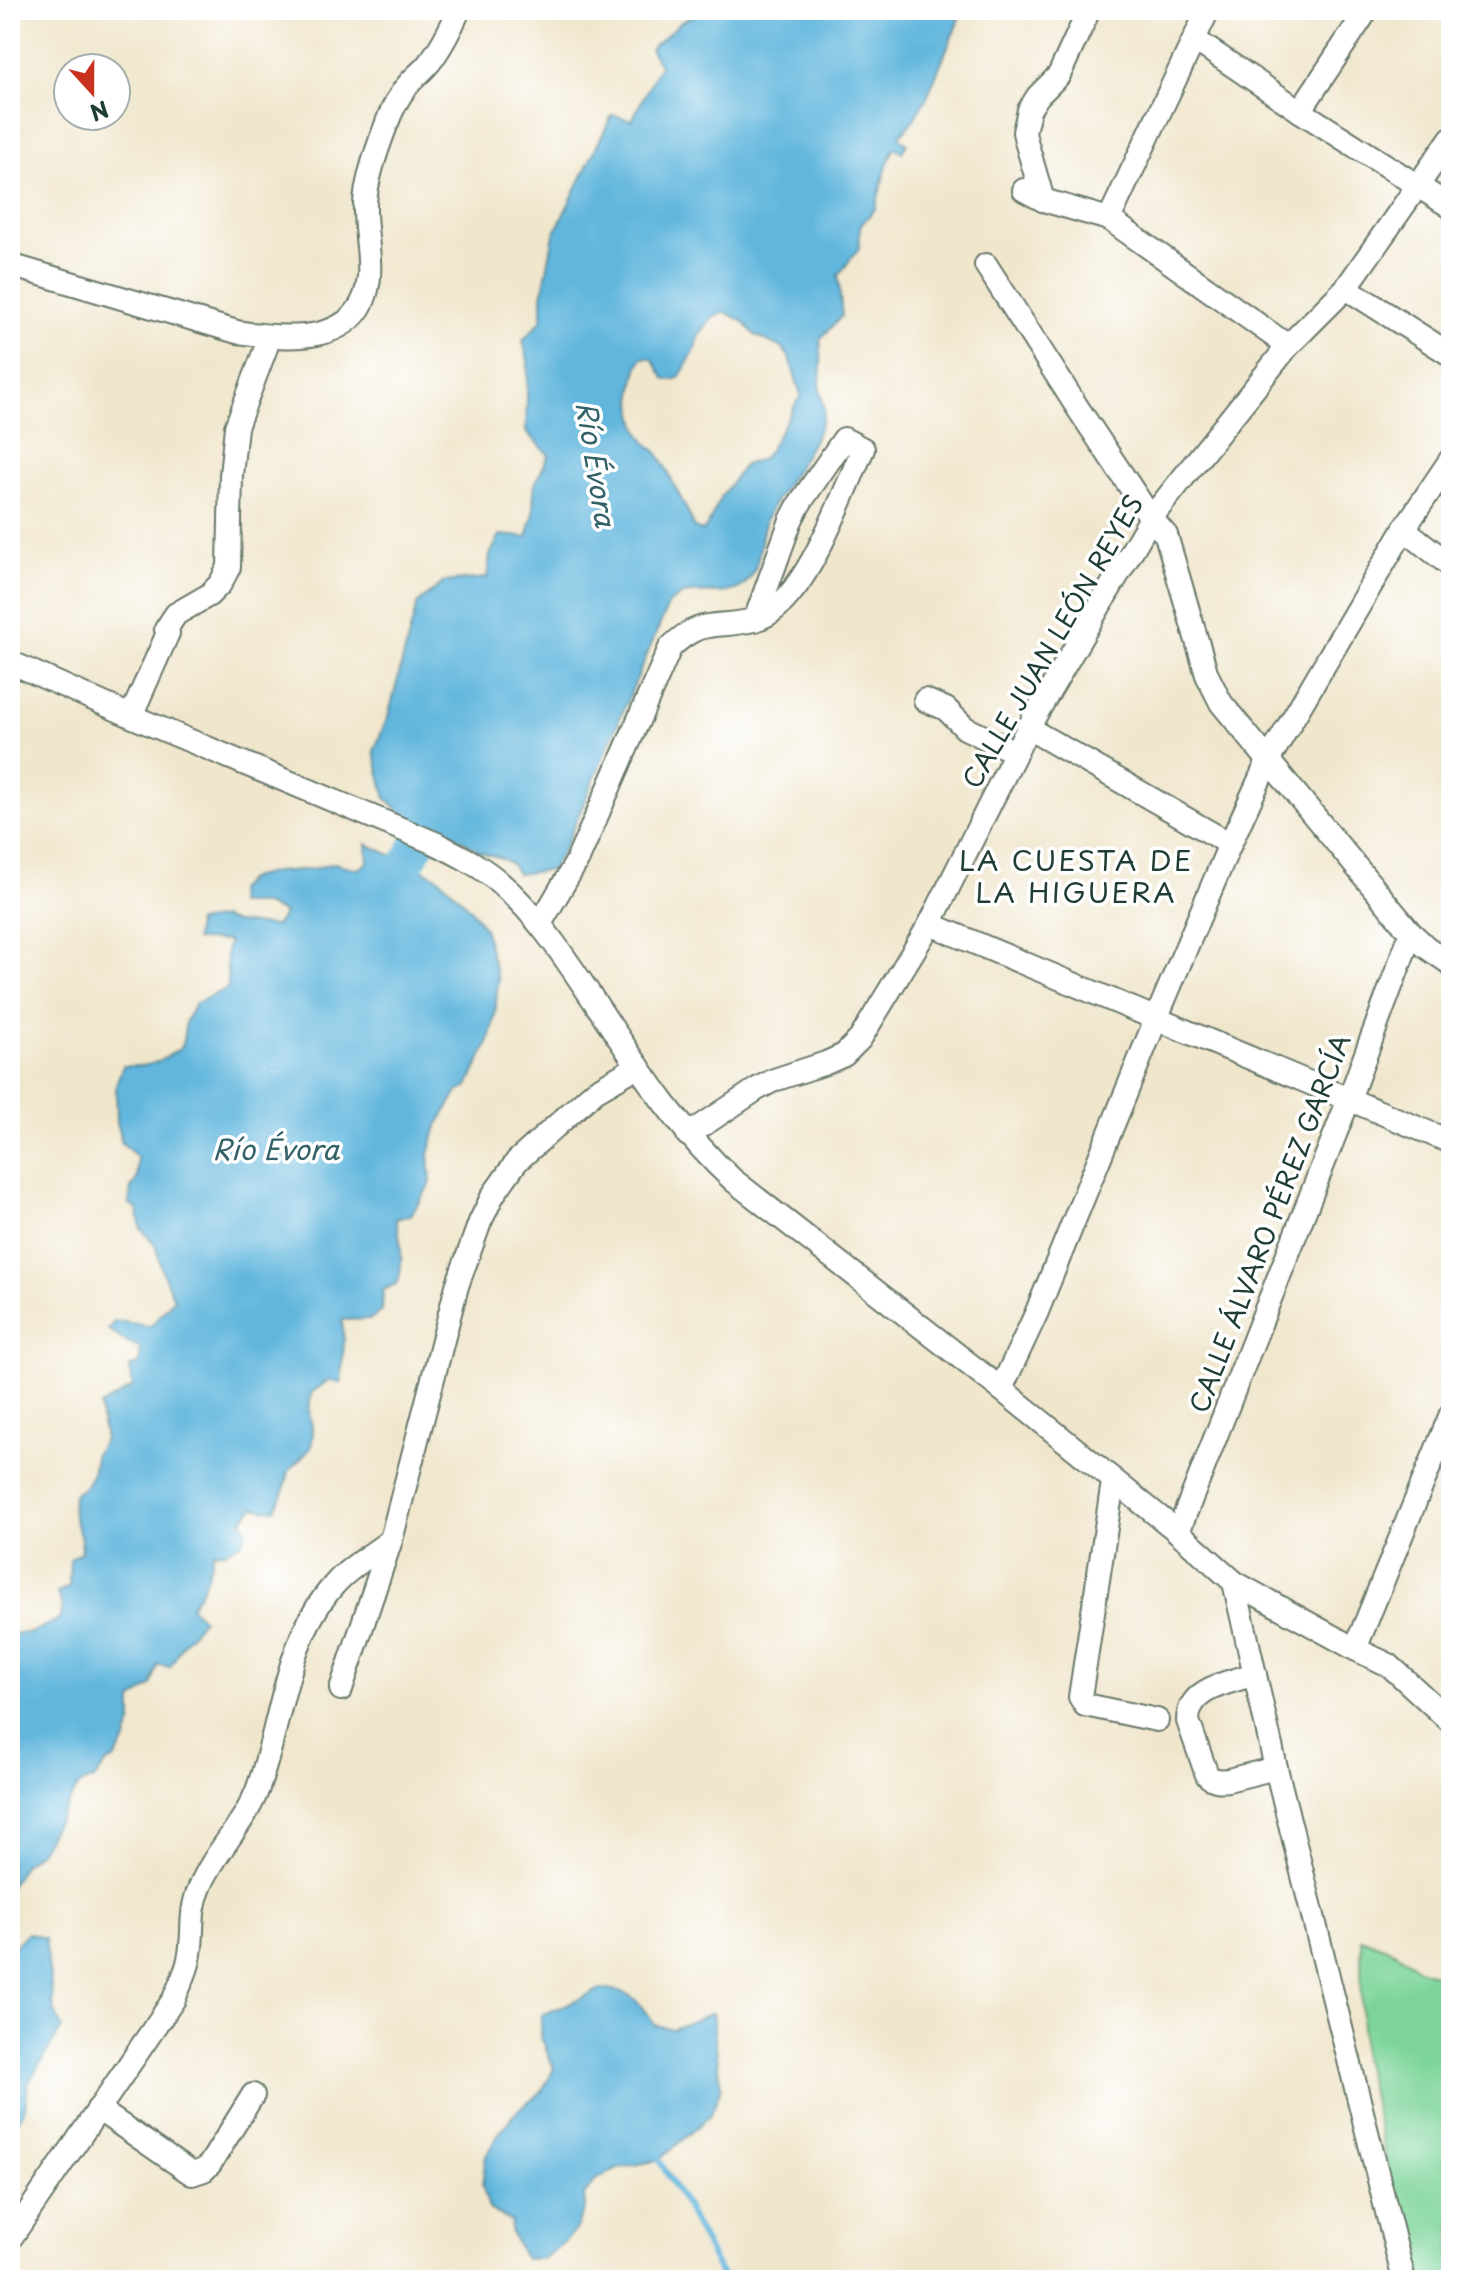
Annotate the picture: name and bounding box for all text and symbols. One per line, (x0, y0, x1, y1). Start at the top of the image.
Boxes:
north arrow (52, 52, 132, 132)
text: N (86, 94, 114, 131)
water label: Río Évora (566, 398, 628, 531)
street label: CALLE JUAN LEÓN REYES (952, 487, 1152, 795)
district label: LA CUESTA DE LA HIGUERA (959, 838, 1193, 913)
street label: CALLE ÁLVARO PÉREZ GARCÍA (1179, 1028, 1359, 1418)
water label: Río Évora (213, 1127, 340, 1170)

